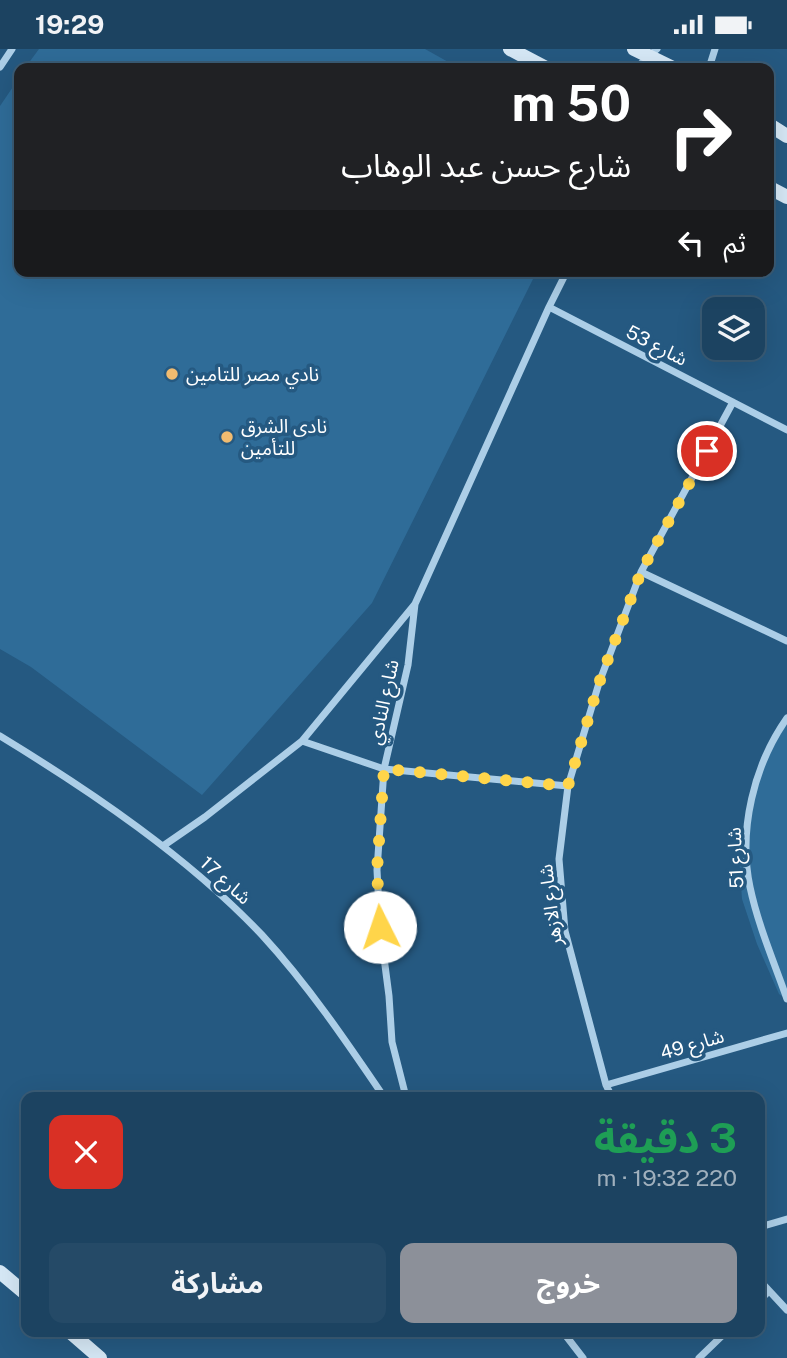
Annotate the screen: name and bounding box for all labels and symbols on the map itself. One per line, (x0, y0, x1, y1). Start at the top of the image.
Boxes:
street label: شارع 53 (621, 320, 691, 372)
place label: نادي مصر للتامين (186, 363, 319, 389)
marker: نادي مصر للتامين (164, 366, 180, 382)
place label: نادى الشرق للتأمين (241, 415, 327, 460)
pin (677, 421, 737, 481)
marker: نادى الشرق للتأمين (219, 429, 235, 445)
street label: شارع النادي (363, 657, 407, 748)
street label: شارع 51 (722, 827, 751, 889)
street label: شارع 17 (194, 851, 256, 911)
street label: شارع الازهر (534, 863, 569, 948)
position arrow (343, 890, 417, 964)
street label: شارع 49 (658, 1024, 727, 1066)

